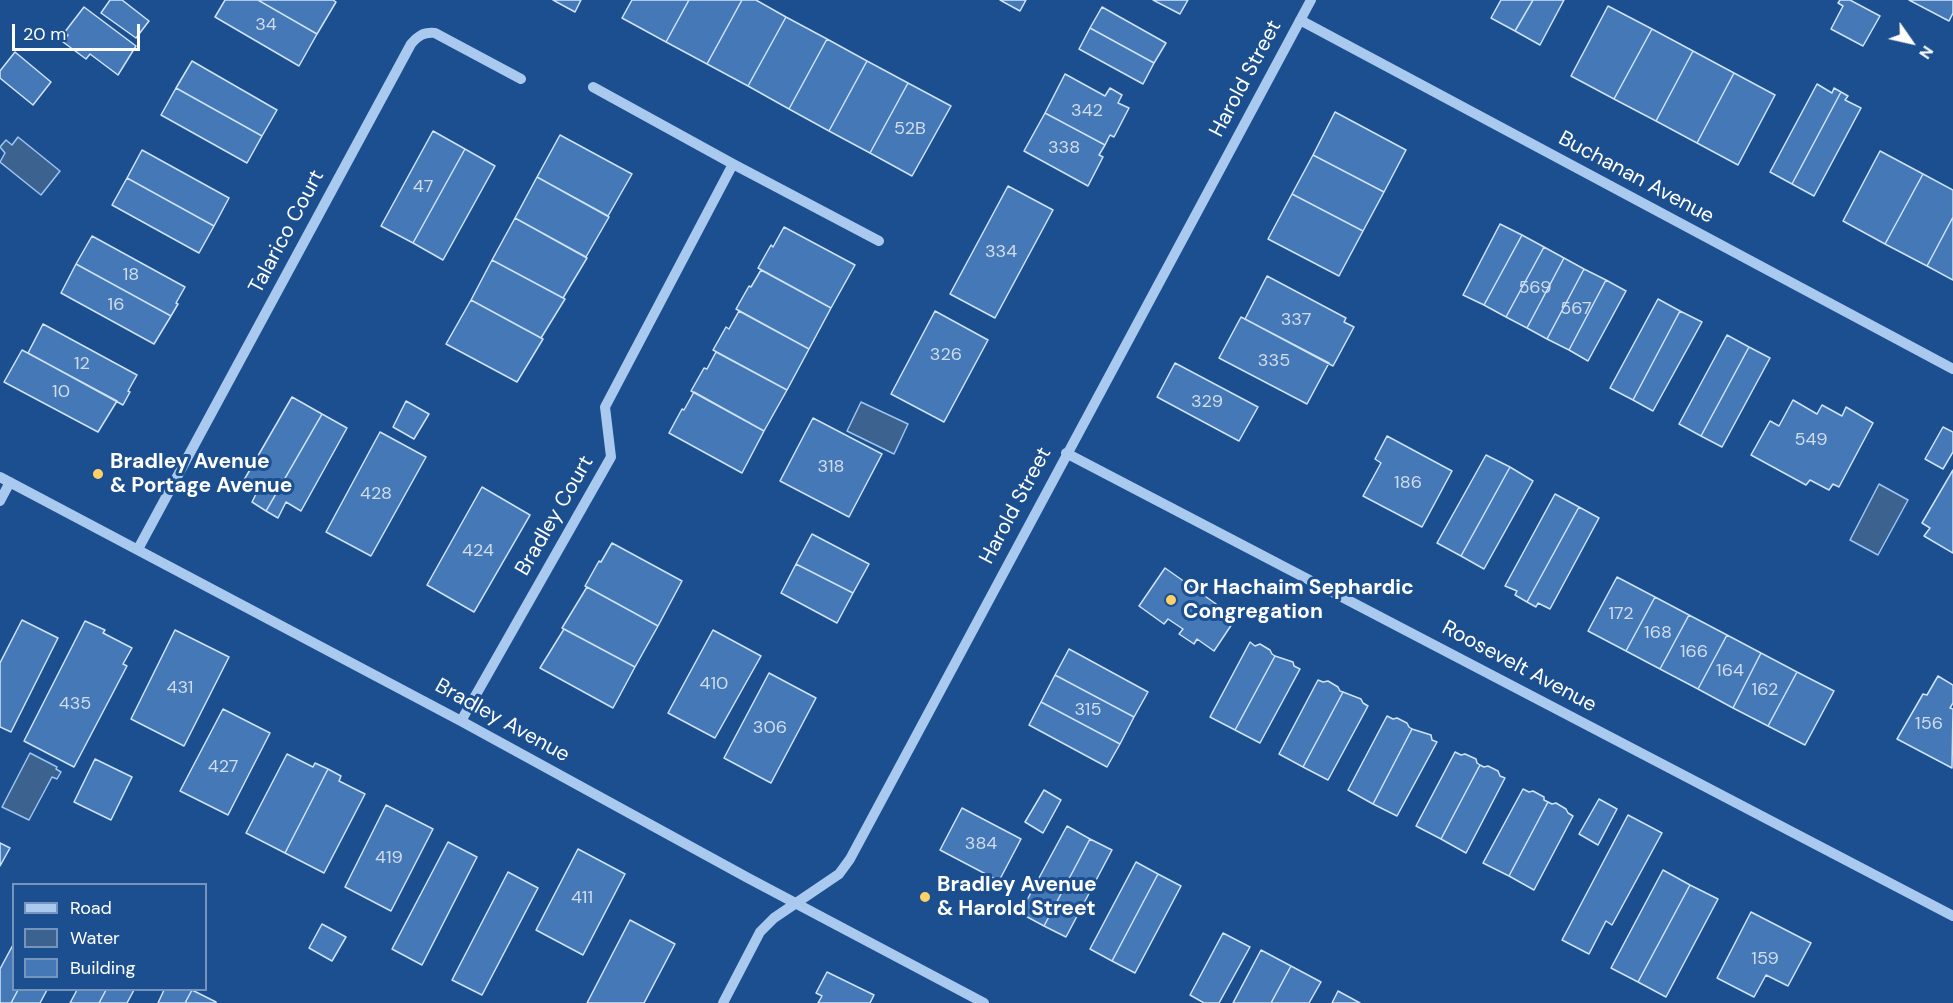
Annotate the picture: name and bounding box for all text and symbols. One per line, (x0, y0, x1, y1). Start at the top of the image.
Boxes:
scale bar (15, 12, 142, 50)
north arrow (1881, 12, 1941, 72)
house number: 34 (255, 14, 277, 36)
street label: Harold Street (1205, 16, 1287, 142)
text: 20 m (23, 22, 66, 46)
text: N (1914, 42, 1938, 63)
house number: 342 (1071, 100, 1103, 122)
house number: 52B (894, 118, 926, 140)
street label: Buchanan Avenue (1554, 126, 1718, 230)
house number: 338 (1048, 137, 1080, 159)
street label: Talarico Court (244, 166, 330, 298)
house number: 47 (413, 176, 433, 198)
house number: 334 (985, 241, 1017, 263)
house number: 18 (123, 264, 139, 286)
house number: 569 (1518, 277, 1552, 299)
house number: 16 (108, 294, 124, 316)
house number: 567 (1560, 298, 1592, 320)
house number: 337 (1281, 309, 1311, 331)
house number: 326 (930, 344, 962, 366)
house number: 335 (1258, 350, 1290, 372)
house number: 12 (74, 353, 90, 375)
house number: 10 (52, 381, 70, 403)
house number: 329 (1191, 391, 1223, 413)
house number: 549 (1794, 429, 1828, 451)
street label: Harold Street (975, 443, 1057, 569)
place label: Bradley Avenue & Portage Avenue (110, 449, 292, 499)
street label: Bradley Court (511, 452, 599, 580)
house number: 318 (818, 456, 844, 478)
marker: Bradley Avenue & Portage Avenue (91, 467, 105, 481)
house number: 186 (1394, 472, 1422, 494)
house number: 428 (360, 483, 392, 505)
house number: 424 (462, 540, 494, 562)
place label: Or Hachaim Sephardic Congregation (1183, 575, 1414, 625)
marker: Or Hachaim Sephardic Congregation (1164, 593, 1178, 607)
house number: 172 (1608, 603, 1634, 625)
street label: Roosevelt Avenue (1438, 616, 1600, 718)
house number: 168 (1644, 622, 1672, 644)
house number: 166 (1680, 641, 1708, 663)
house number: 164 (1716, 660, 1744, 682)
house number: 410 (700, 673, 728, 695)
street label: Bradley Avenue (430, 674, 574, 768)
house number: 431 (167, 677, 193, 699)
house number: 162 (1752, 679, 1778, 701)
house number: 435 (59, 693, 91, 715)
house number: 315 (1075, 699, 1101, 721)
house number: 156 (1915, 713, 1943, 735)
house number: 306 (753, 717, 787, 739)
house number: 427 (208, 756, 238, 778)
house number: 384 (965, 833, 997, 855)
house number: 419 (375, 847, 403, 869)
place label: Bradley Avenue & Harold Street (937, 872, 1097, 922)
legend (12, 883, 207, 991)
house number: 411 (571, 887, 593, 909)
marker: Bradley Avenue & Harold Street (918, 890, 932, 904)
text: Road (70, 896, 112, 920)
text: Water (70, 926, 120, 950)
house number: 159 (1751, 948, 1779, 970)
text: Building (70, 956, 135, 980)

